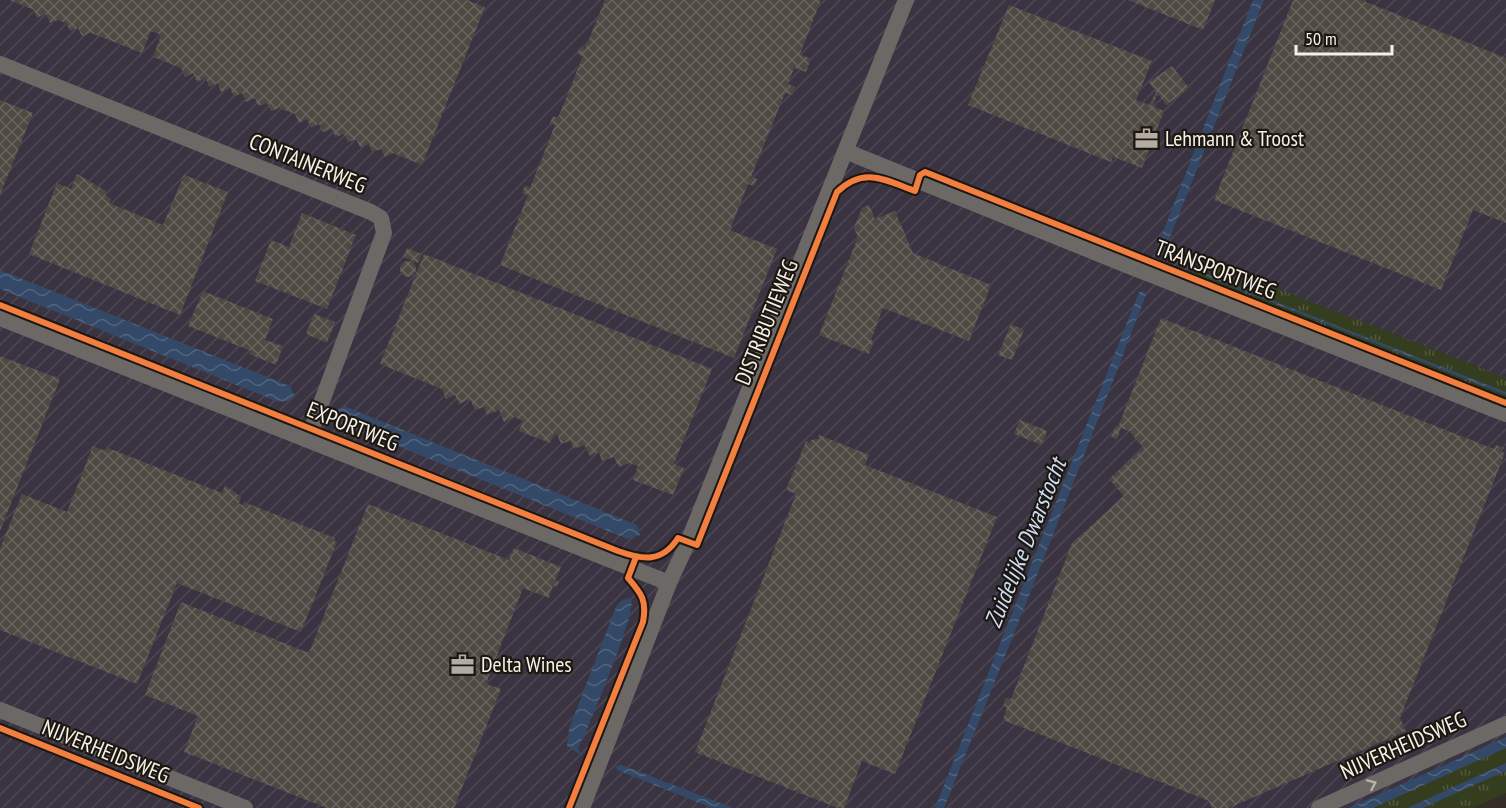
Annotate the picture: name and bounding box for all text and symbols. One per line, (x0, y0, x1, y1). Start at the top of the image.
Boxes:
scale bar (1296, 18, 1392, 56)
text: 50 m (1305, 27, 1337, 50)
place label: Lehmann & Troost (1165, 124, 1304, 152)
office icon: Lehmann & Troost (1134, 125, 1160, 151)
street label: CONTAINERWEG (245, 127, 371, 199)
street label: TRANSPORTWEG (1151, 233, 1281, 305)
street label: DISTRIBUTIEWEG (728, 255, 804, 389)
street label: EXPORTWEG (303, 395, 403, 457)
water label: Zuidelijke Dwarstocht (977, 452, 1074, 632)
place label: Delta Wines (481, 650, 572, 678)
office icon: Delta Wines (450, 651, 476, 677)
street label: NIJVERHEIDSWEG (1336, 705, 1470, 785)
street label: NIJVERHEIDSWEG (38, 713, 174, 789)
one-way arrow (1366, 779, 1377, 791)

